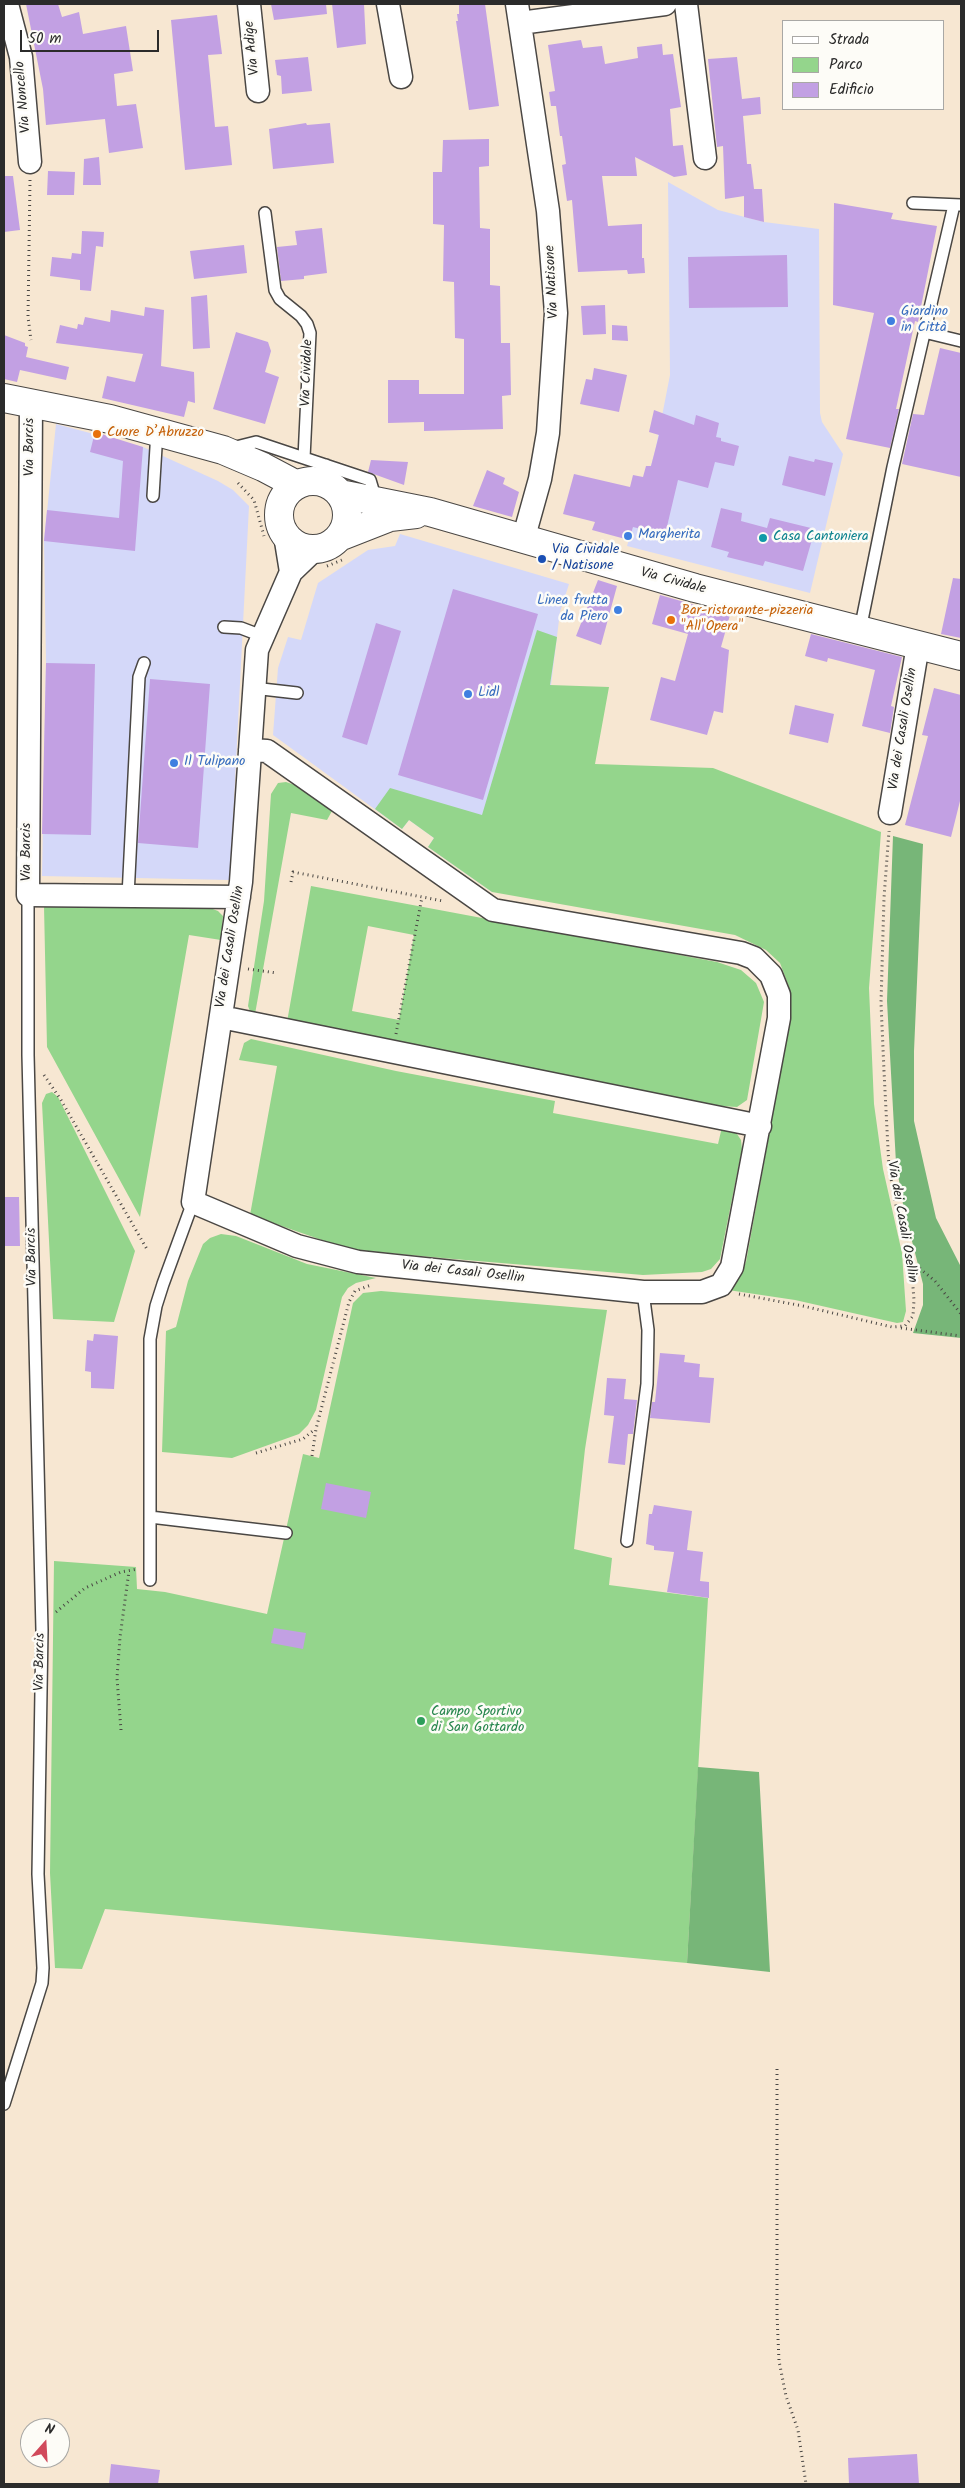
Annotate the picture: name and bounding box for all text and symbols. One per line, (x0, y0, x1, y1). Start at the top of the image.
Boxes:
scale bar (22, 20, 161, 52)
street label: Via Adige (242, 20, 264, 76)
legend (782, 20, 945, 110)
text: 50 m (28, 27, 62, 51)
text: Strada (829, 28, 869, 52)
text: Parco (829, 53, 863, 77)
street label: Via Noncello (12, 60, 36, 134)
text: Edificio (829, 78, 874, 102)
street label: Via Natisone (543, 245, 563, 319)
place label: Giardino in Città (901, 305, 948, 338)
marker: Giardino in Città (885, 315, 897, 327)
street label: Via Cividale (298, 339, 318, 407)
street label: Via Barcis (23, 418, 39, 476)
place label: Cuore D’Abruzzo (107, 426, 204, 442)
marker: Cuore D’Abruzzo (91, 428, 103, 440)
place label: Margherita (638, 528, 701, 544)
marker: Margherita (622, 530, 634, 542)
place label: Casa Cantoniera (773, 530, 869, 546)
marker: Casa Cantoniera (757, 532, 769, 544)
place label: Via Cividale / Natisone (552, 543, 619, 576)
marker: Via Cividale / Natisone (536, 553, 548, 565)
street label: Via Cividale (638, 565, 708, 599)
place label: Linea frutta da Piero (537, 594, 608, 626)
marker: Linea frutta da Piero (612, 604, 624, 616)
place label: Bar-ristorante-pizzeria "All"Opera" (681, 604, 813, 636)
marker: Bar-ristorante-pizzeria "All"Opera" (665, 614, 677, 626)
street label: Via dei Casali Osellin (886, 667, 922, 791)
place label: Lidl (478, 686, 499, 702)
marker: Lidl (462, 688, 474, 700)
place label: Il Tulipano (184, 755, 245, 771)
marker: Il Tulipano (168, 757, 180, 769)
street label: Via Barcis (20, 823, 36, 881)
street label: Via dei Casali Osellin (213, 885, 249, 1009)
street label: Via dei Casali Osellin (882, 1160, 920, 1284)
street label: Via Barcis (24, 1228, 42, 1286)
street label: Via dei Casali Osellin (401, 1258, 525, 1288)
street label: Via Barcis (32, 1633, 50, 1691)
place label: Campo Sportivo di San Gottardo (431, 1705, 524, 1738)
marker: Campo Sportivo di San Gottardo (415, 1715, 427, 1727)
north arrow (20, 2418, 70, 2468)
text: N (42, 2418, 57, 2442)

